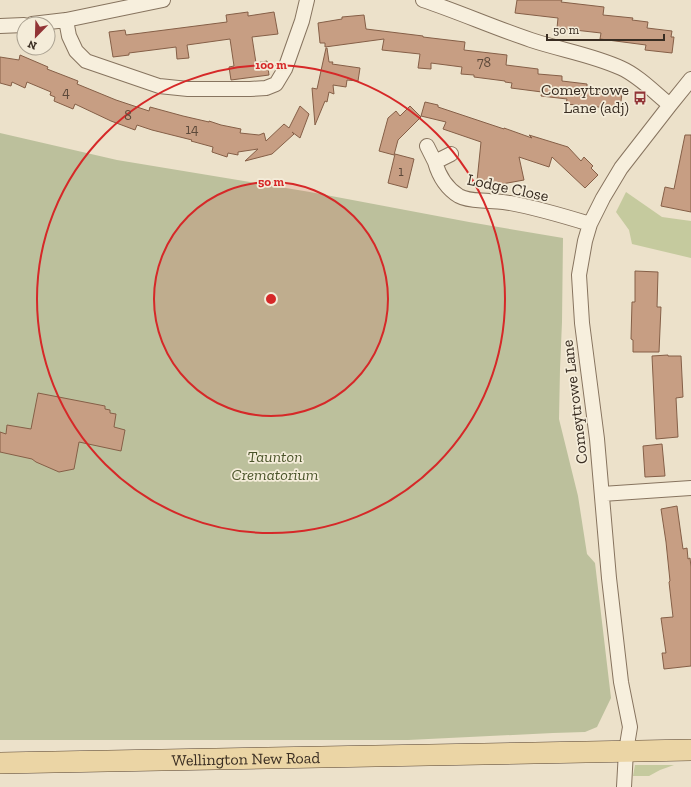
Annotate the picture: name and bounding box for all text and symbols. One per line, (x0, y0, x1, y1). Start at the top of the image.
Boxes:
north arrow (16, 16, 56, 56)
scale bar (547, 16, 664, 42)
text: 50 m (553, 23, 580, 37)
text: N (25, 37, 39, 52)
house number: 78 (477, 54, 491, 71)
text: 100 m (255, 58, 287, 72)
place label: Comeytrowe Lane (adj) (541, 80, 629, 117)
house number: 4 (62, 84, 70, 101)
bus stop icon: Comeytrowe Lane (adj) (632, 90, 648, 106)
house number: 8 (124, 107, 132, 124)
house number: 14 (186, 121, 199, 138)
house number: 1 (398, 163, 404, 180)
street label: Lodge Close (465, 170, 550, 205)
text: 50 m (258, 175, 284, 189)
centre of rings (264, 292, 278, 306)
street label: Comeytrowe Lane (557, 339, 592, 465)
park label: Taunton Crematorium (232, 447, 319, 484)
street label: Wellington New Road (172, 748, 321, 770)

